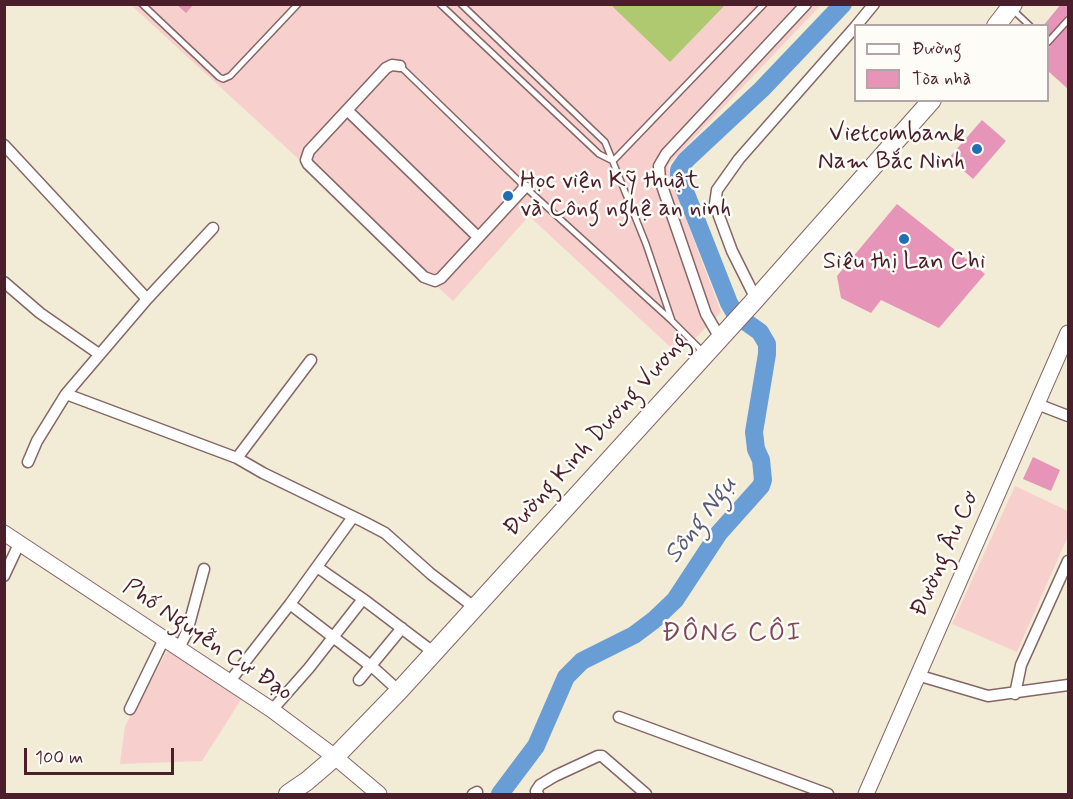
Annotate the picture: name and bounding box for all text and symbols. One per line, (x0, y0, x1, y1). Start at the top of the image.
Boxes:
legend (854, 24, 1049, 102)
text: Đường (912, 37, 962, 61)
text: Tòa nhà (912, 67, 971, 91)
place label: Vietcombank Nam Bắc Ninh (818, 121, 965, 177)
marker: Vietcombank Nam Bắc Ninh (970, 142, 984, 156)
place label: Học viện Kỹ thuật và Công nghệ an ninh (520, 168, 731, 224)
marker: Học viện Kỹ thuật và Công nghệ an ninh (501, 189, 515, 203)
marker: Siêu thị Lan Chi (897, 232, 911, 246)
place label: Siêu thị Lan Chi (823, 249, 985, 277)
street label: Đường Kinh Dương Vương (498, 329, 696, 543)
water label: Sông Ngụ (659, 470, 745, 570)
street label: Đường Âu Cơ (905, 487, 987, 621)
street label: Phố Nguyễn Cư Đạo (117, 574, 297, 708)
district label: ĐÔNG CÔI (662, 618, 802, 650)
scale bar (27, 736, 177, 774)
text: 100 m (35, 746, 83, 770)

